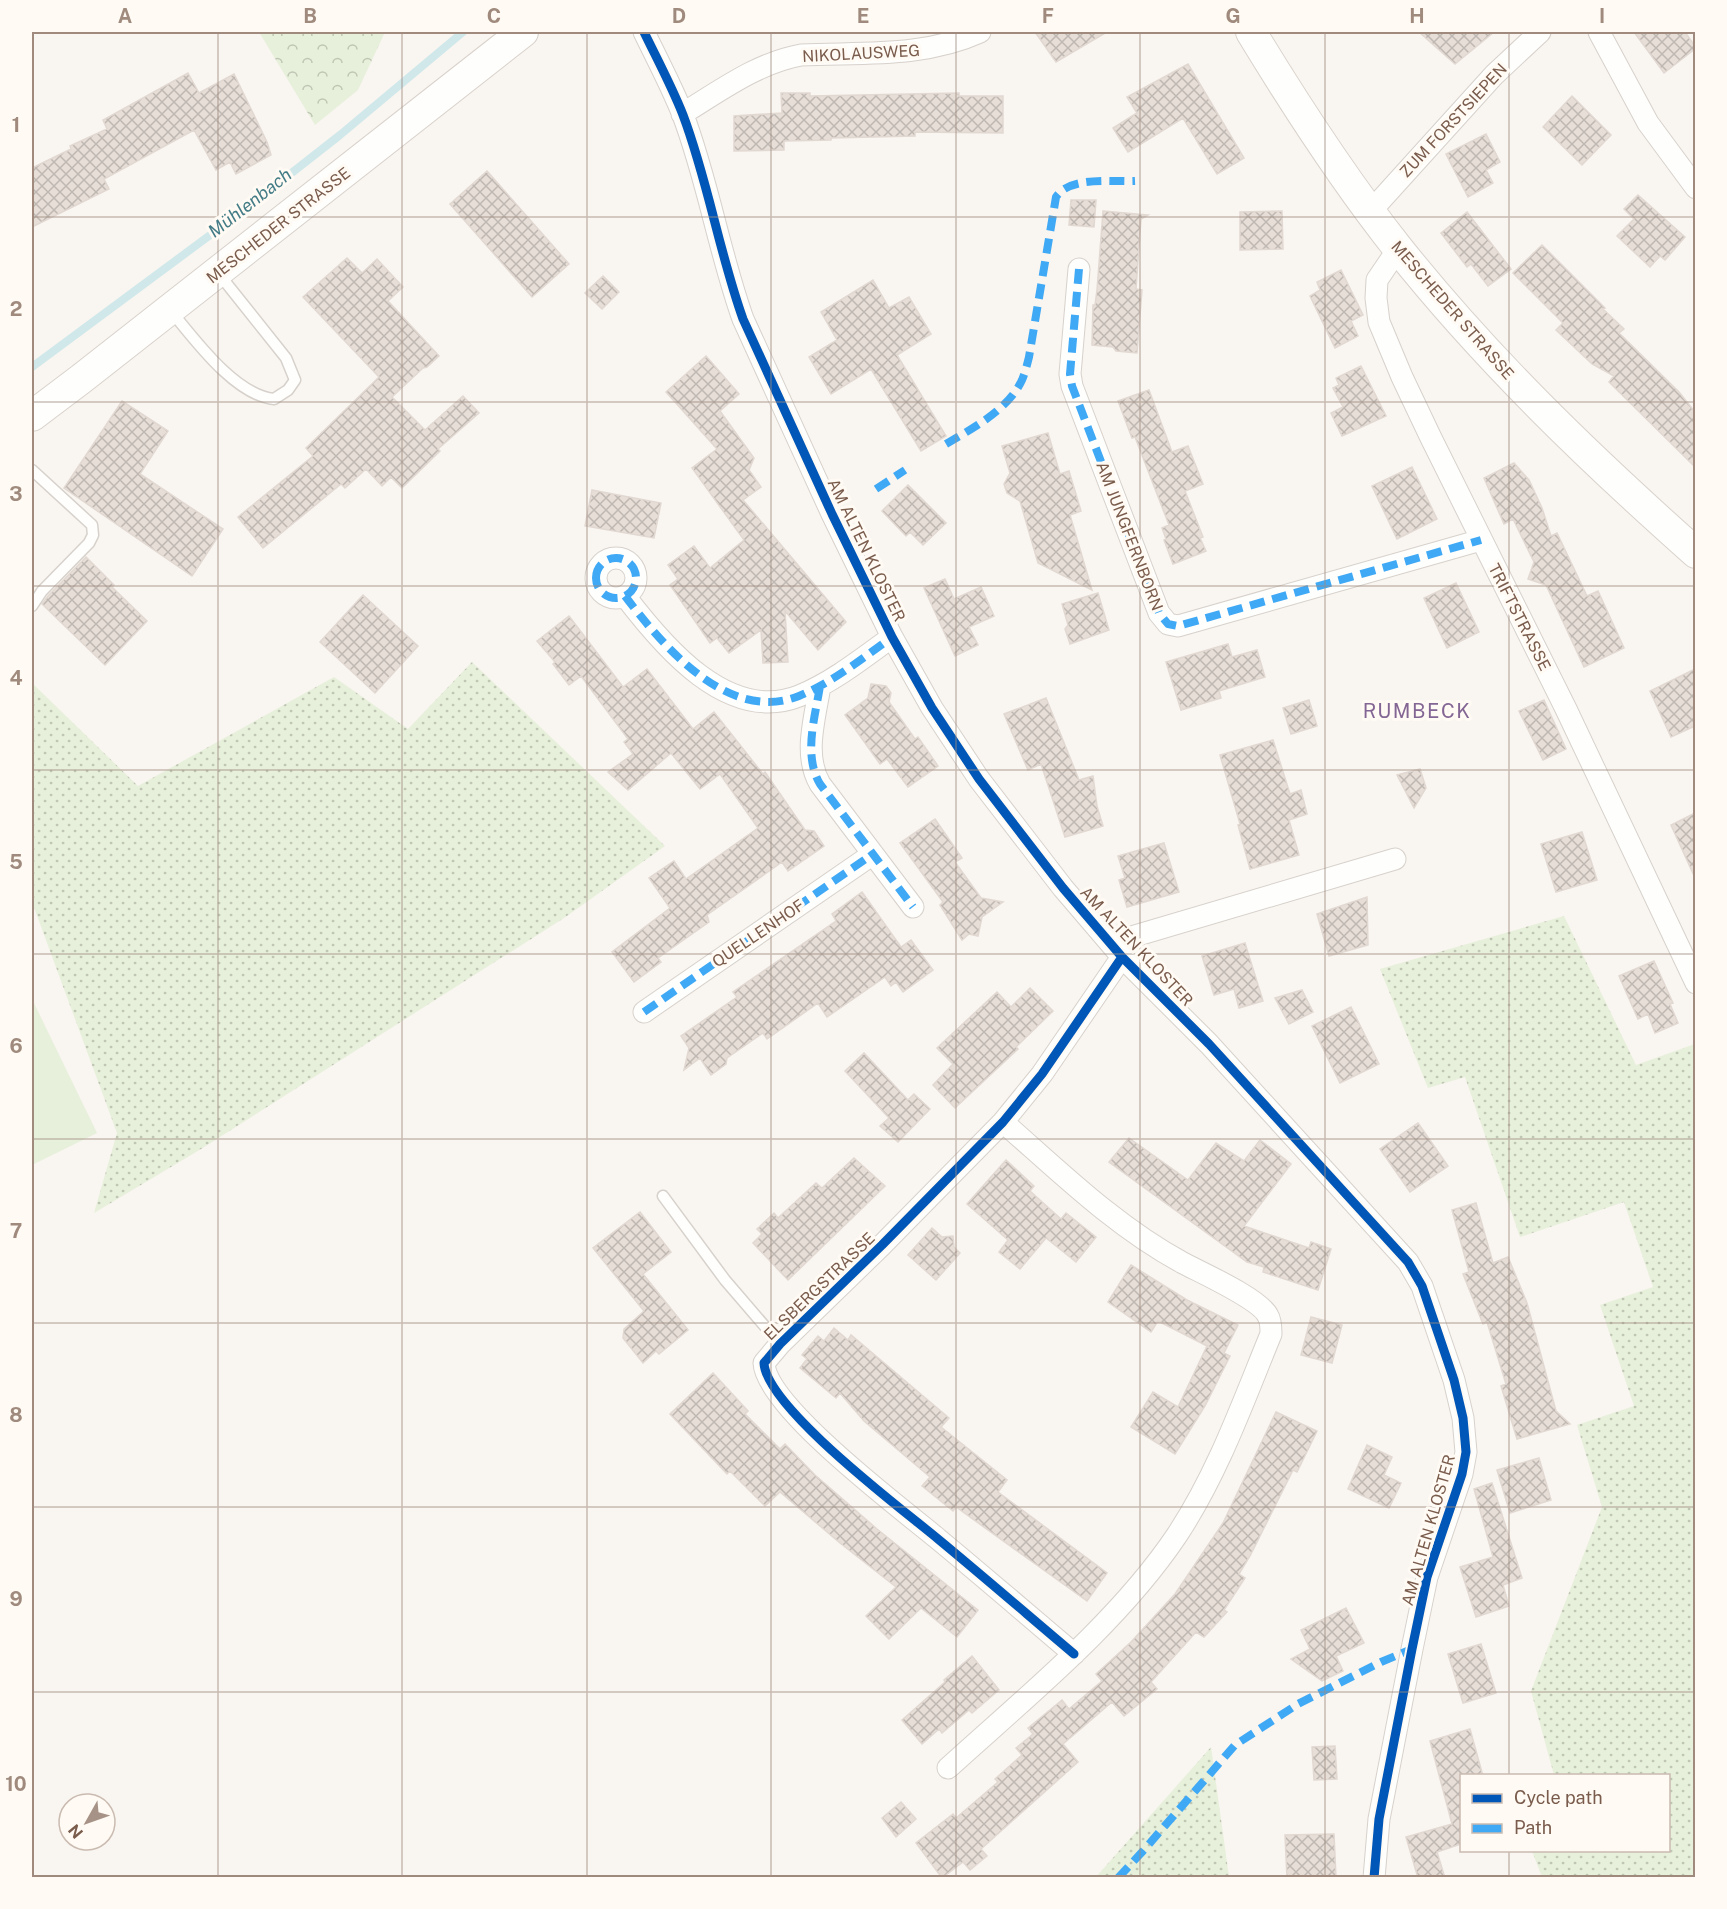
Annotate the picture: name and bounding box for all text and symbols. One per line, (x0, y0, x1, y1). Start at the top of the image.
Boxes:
text: A (118, 4, 132, 28)
text: B (303, 4, 317, 28)
text: C (487, 4, 501, 28)
text: D (672, 4, 686, 28)
text: E (857, 4, 869, 28)
text: F (1042, 4, 1054, 28)
text: G (1225, 4, 1241, 28)
text: H (1409, 4, 1425, 28)
text: I (1599, 4, 1605, 28)
street label: NIKOLAUSWEG (802, 41, 920, 66)
street label: ZUM FORSTSIEPEN (1396, 59, 1511, 181)
text: 1 (12, 113, 20, 137)
street label: MESCHEDER STRASSE (203, 163, 354, 287)
water label: Mühlenbach (204, 164, 296, 242)
street label: MESCHEDER STRASSE (1387, 237, 1518, 383)
text: 2 (10, 297, 22, 321)
street label: AM JUNGFERNBORN (1092, 459, 1167, 614)
street label: AM ALTEN KLOSTER (824, 476, 909, 625)
text: 3 (9, 482, 23, 506)
street label: TRIFTSTRASSE (1484, 560, 1555, 674)
text: 4 (9, 666, 23, 690)
district label: RUMBECK (1363, 699, 1471, 723)
text: 5 (9, 850, 23, 874)
street label: AM ALTEN KLOSTER (1076, 883, 1197, 1010)
street label: QUELLENHOF (709, 896, 808, 971)
text: 6 (9, 1034, 23, 1058)
text: 7 (10, 1219, 22, 1243)
street label: ELSBERGSTRASSE (760, 1229, 879, 1344)
text: 8 (9, 1403, 23, 1427)
street label: AM ALTEN KLOSTER (1398, 1452, 1459, 1608)
text: 9 (9, 1587, 23, 1611)
text: 10 (5, 1772, 27, 1796)
legend (1460, 1774, 1670, 1852)
text: Cycle path (1514, 1787, 1603, 1808)
north arrow (57, 1792, 117, 1852)
text: Path (1514, 1817, 1552, 1838)
text: N (65, 1820, 87, 1842)

